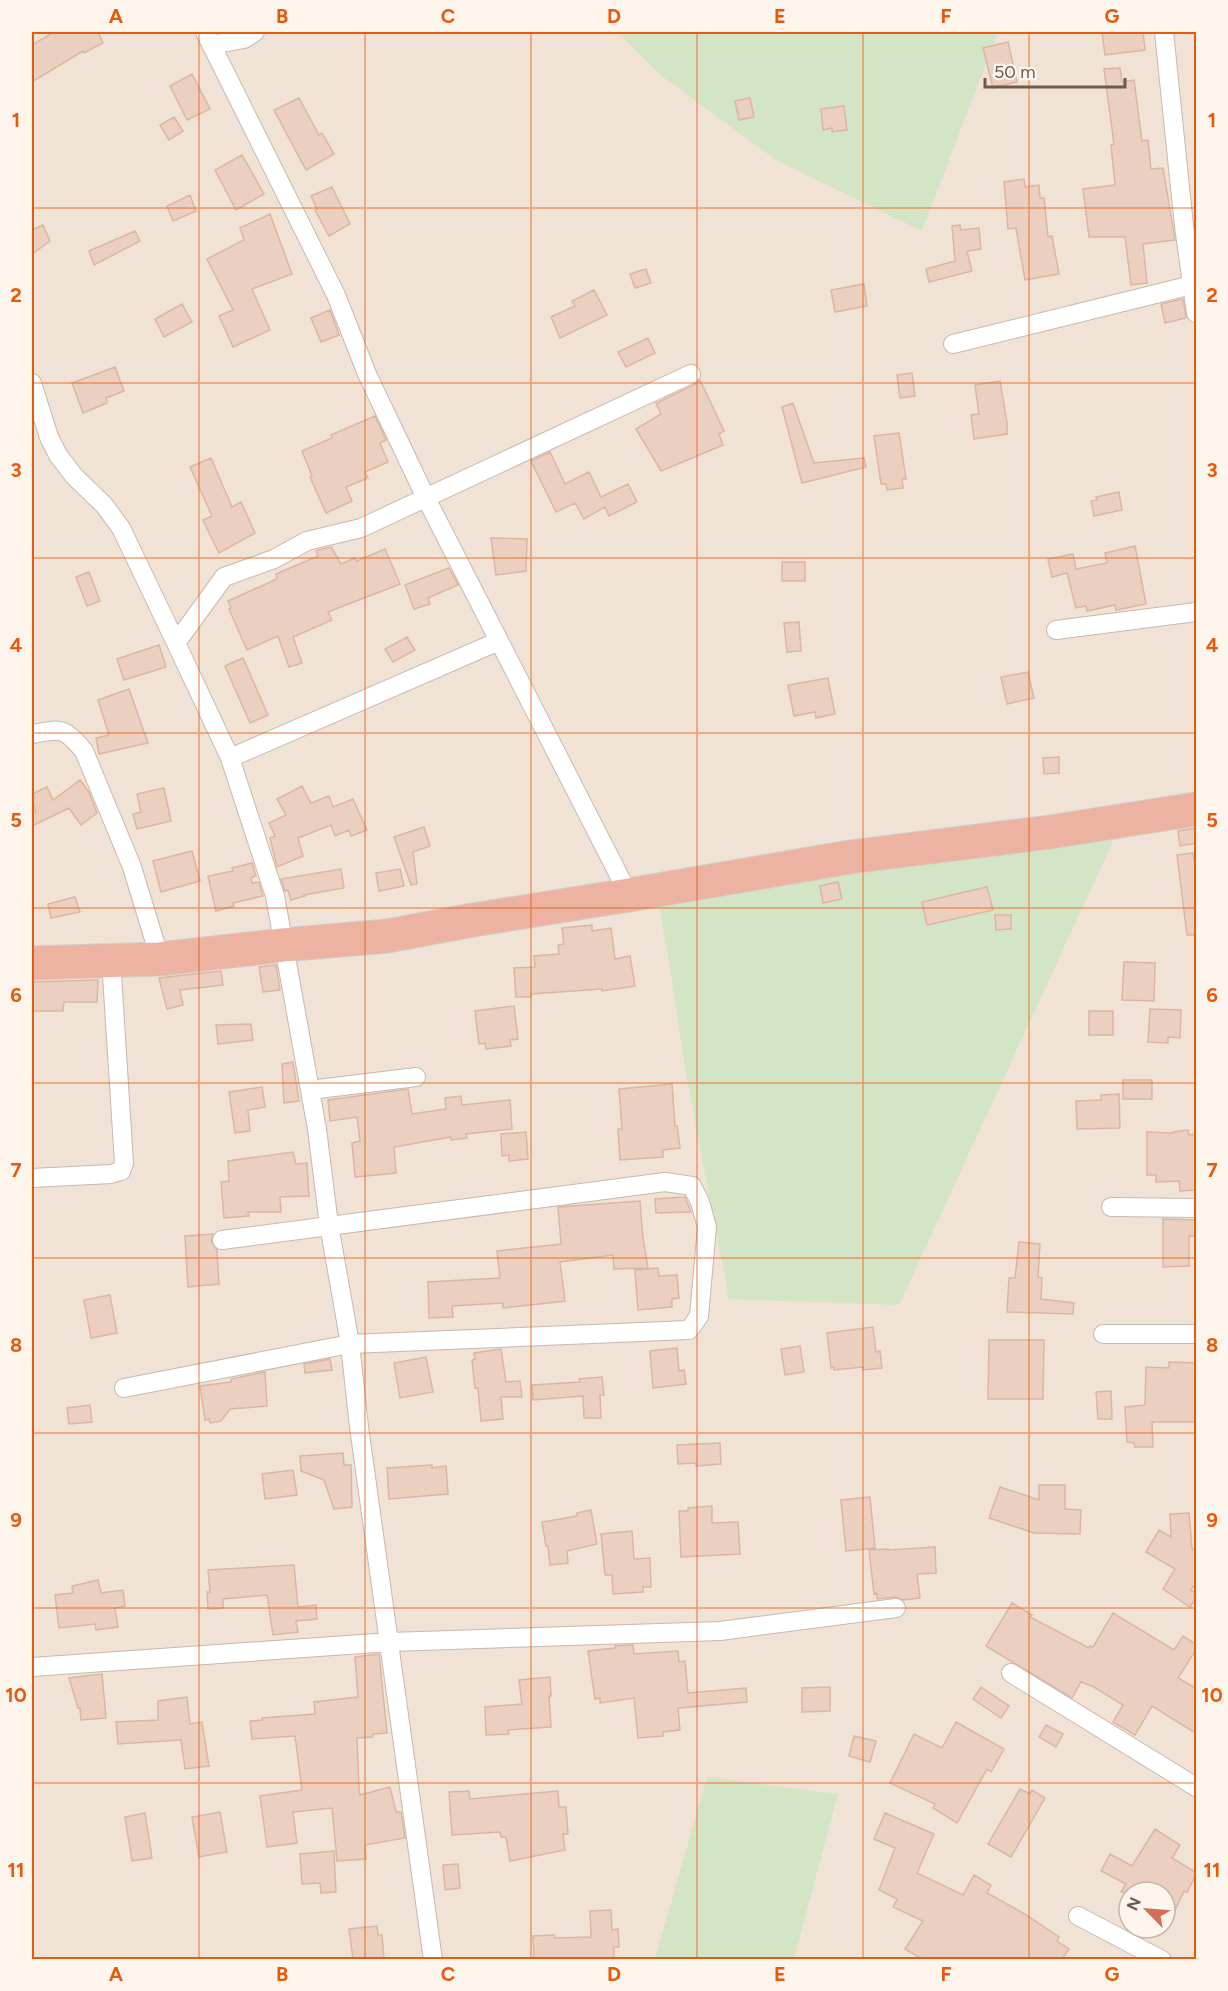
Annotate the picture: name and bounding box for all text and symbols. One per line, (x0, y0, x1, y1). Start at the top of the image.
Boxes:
text: A (109, 4, 124, 28)
text: B (276, 4, 288, 28)
text: C (441, 4, 455, 28)
text: D (607, 4, 621, 28)
text: E (774, 4, 786, 28)
text: F (940, 4, 952, 28)
text: G (1105, 4, 1120, 28)
scale bar (985, 51, 1124, 89)
text: 50 m (994, 61, 1036, 83)
text: 1 (12, 108, 20, 132)
text: 1 (1208, 108, 1216, 132)
text: 2 (10, 283, 22, 307)
text: 2 (1206, 283, 1218, 307)
text: 3 (10, 458, 22, 482)
text: 3 (1206, 458, 1218, 482)
text: 4 (10, 633, 23, 657)
text: 4 (1206, 633, 1219, 657)
text: 5 (10, 808, 22, 832)
text: 5 (1206, 808, 1218, 832)
text: 6 (10, 983, 22, 1007)
text: 6 (1206, 983, 1218, 1007)
text: 7 (10, 1158, 22, 1182)
text: 7 (1206, 1158, 1218, 1182)
text: 8 (10, 1333, 22, 1357)
text: 8 (1206, 1333, 1218, 1357)
text: 9 (10, 1508, 22, 1532)
text: 9 (1206, 1508, 1218, 1532)
text: 10 (5, 1683, 27, 1707)
text: 10 (1201, 1683, 1223, 1707)
text: 11 (8, 1858, 24, 1882)
text: 11 (1204, 1858, 1220, 1882)
north arrow (1117, 1880, 1177, 1940)
text: N (1123, 1894, 1145, 1913)
text: A (109, 1962, 124, 1986)
text: B (276, 1962, 288, 1986)
text: C (441, 1962, 455, 1986)
text: D (607, 1962, 621, 1986)
text: E (774, 1962, 786, 1986)
text: F (940, 1962, 952, 1986)
text: G (1105, 1962, 1120, 1986)

